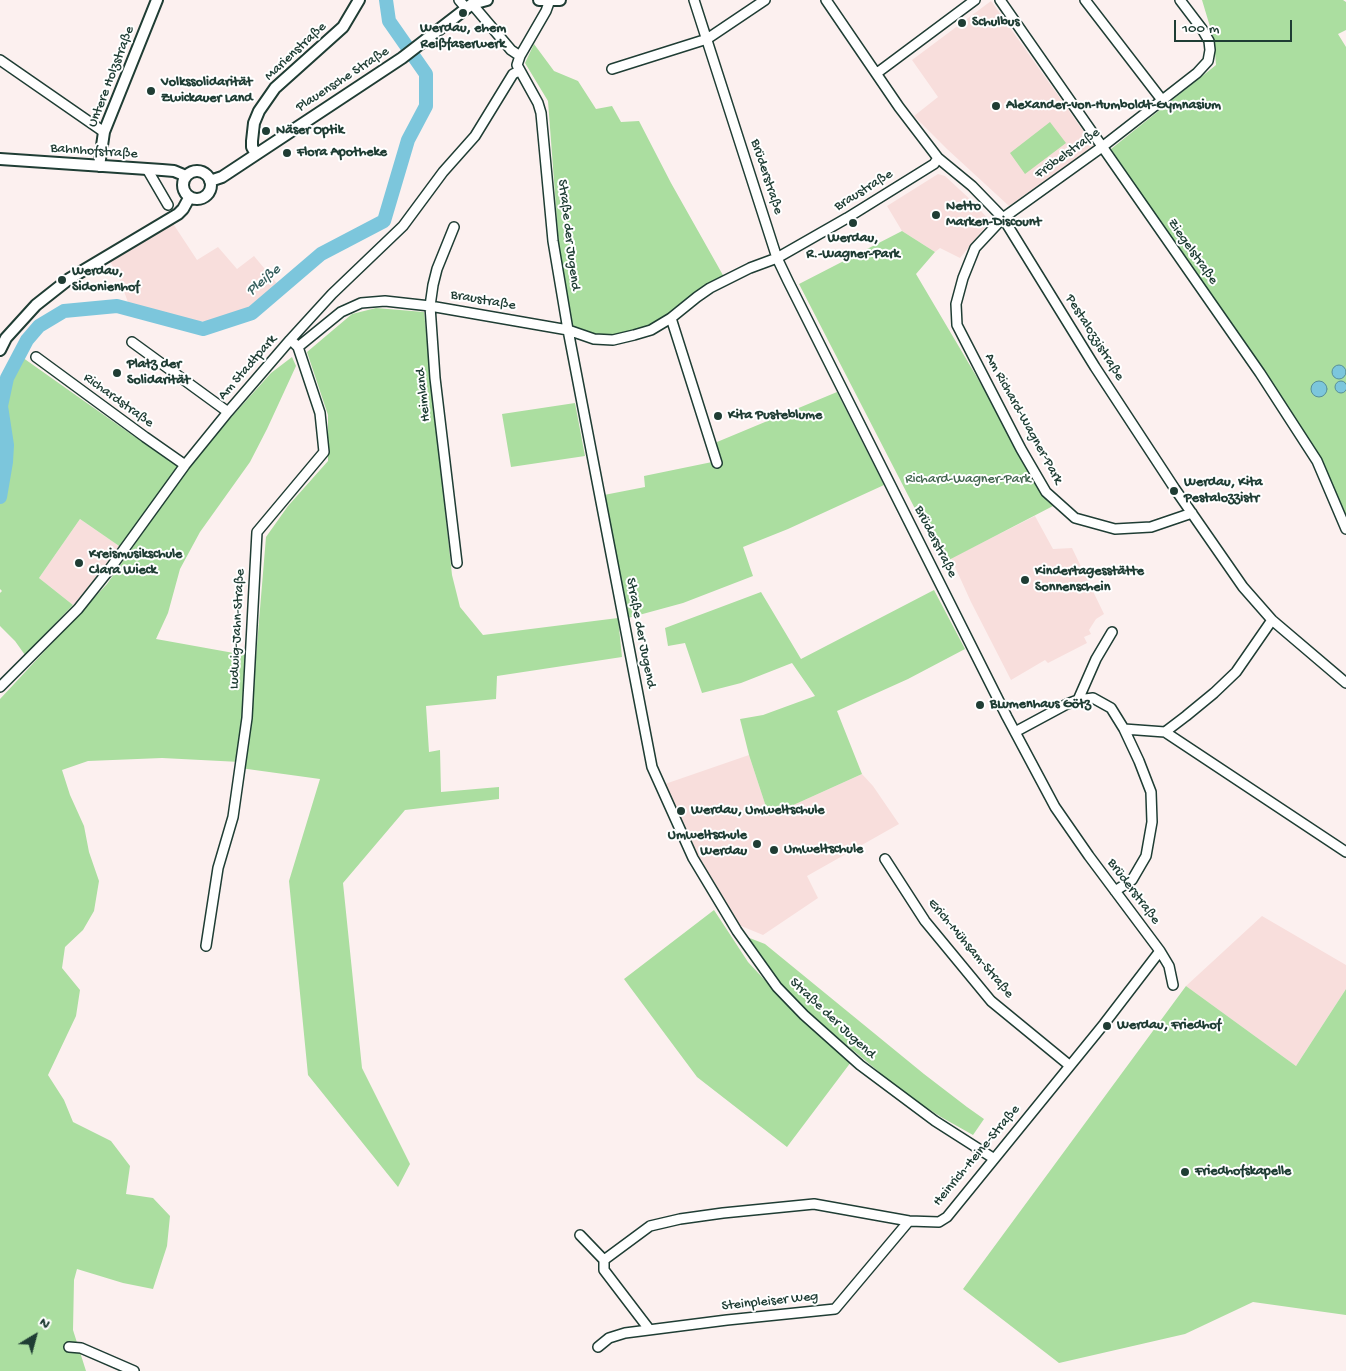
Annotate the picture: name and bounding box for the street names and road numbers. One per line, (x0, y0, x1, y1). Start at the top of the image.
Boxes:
street label: Marienstraße (261, 19, 331, 85)
street label: Untere Holzstraße (85, 24, 139, 130)
street label: Plauensche Straße (293, 44, 393, 116)
street label: Fröbelstraße (1032, 125, 1104, 183)
street label: Brüderstraße (746, 137, 786, 217)
street label: Bahnhofstraße (50, 141, 138, 163)
street label: Braustraße (832, 166, 896, 216)
street label: Straße der Jugend (553, 179, 583, 291)
street label: Ziegelstraße (1163, 216, 1221, 288)
street label: Braustraße (449, 287, 517, 315)
street label: Pestalozzistraße (1061, 292, 1127, 384)
street label: Am Stadtpark (215, 332, 281, 404)
street label: Am Richard-Wagner-Park (980, 351, 1066, 487)
street label: Heimland (413, 367, 435, 423)
street label: Richardstraße (80, 370, 156, 432)
street label: Brüderstraße (910, 503, 960, 581)
street label: Ludwig-Jahn-Straße (226, 568, 250, 690)
street label: Straße der Jugend (621, 577, 659, 689)
street label: Brüderstraße (1103, 856, 1163, 928)
street label: Erich-Mühsam-Straße (923, 896, 1017, 1002)
street label: Straße der Jugend (785, 975, 879, 1063)
street label: Heinrich-Heine-Straße (930, 1102, 1024, 1210)
street label: Steinpleiser Weg (721, 1289, 819, 1315)

